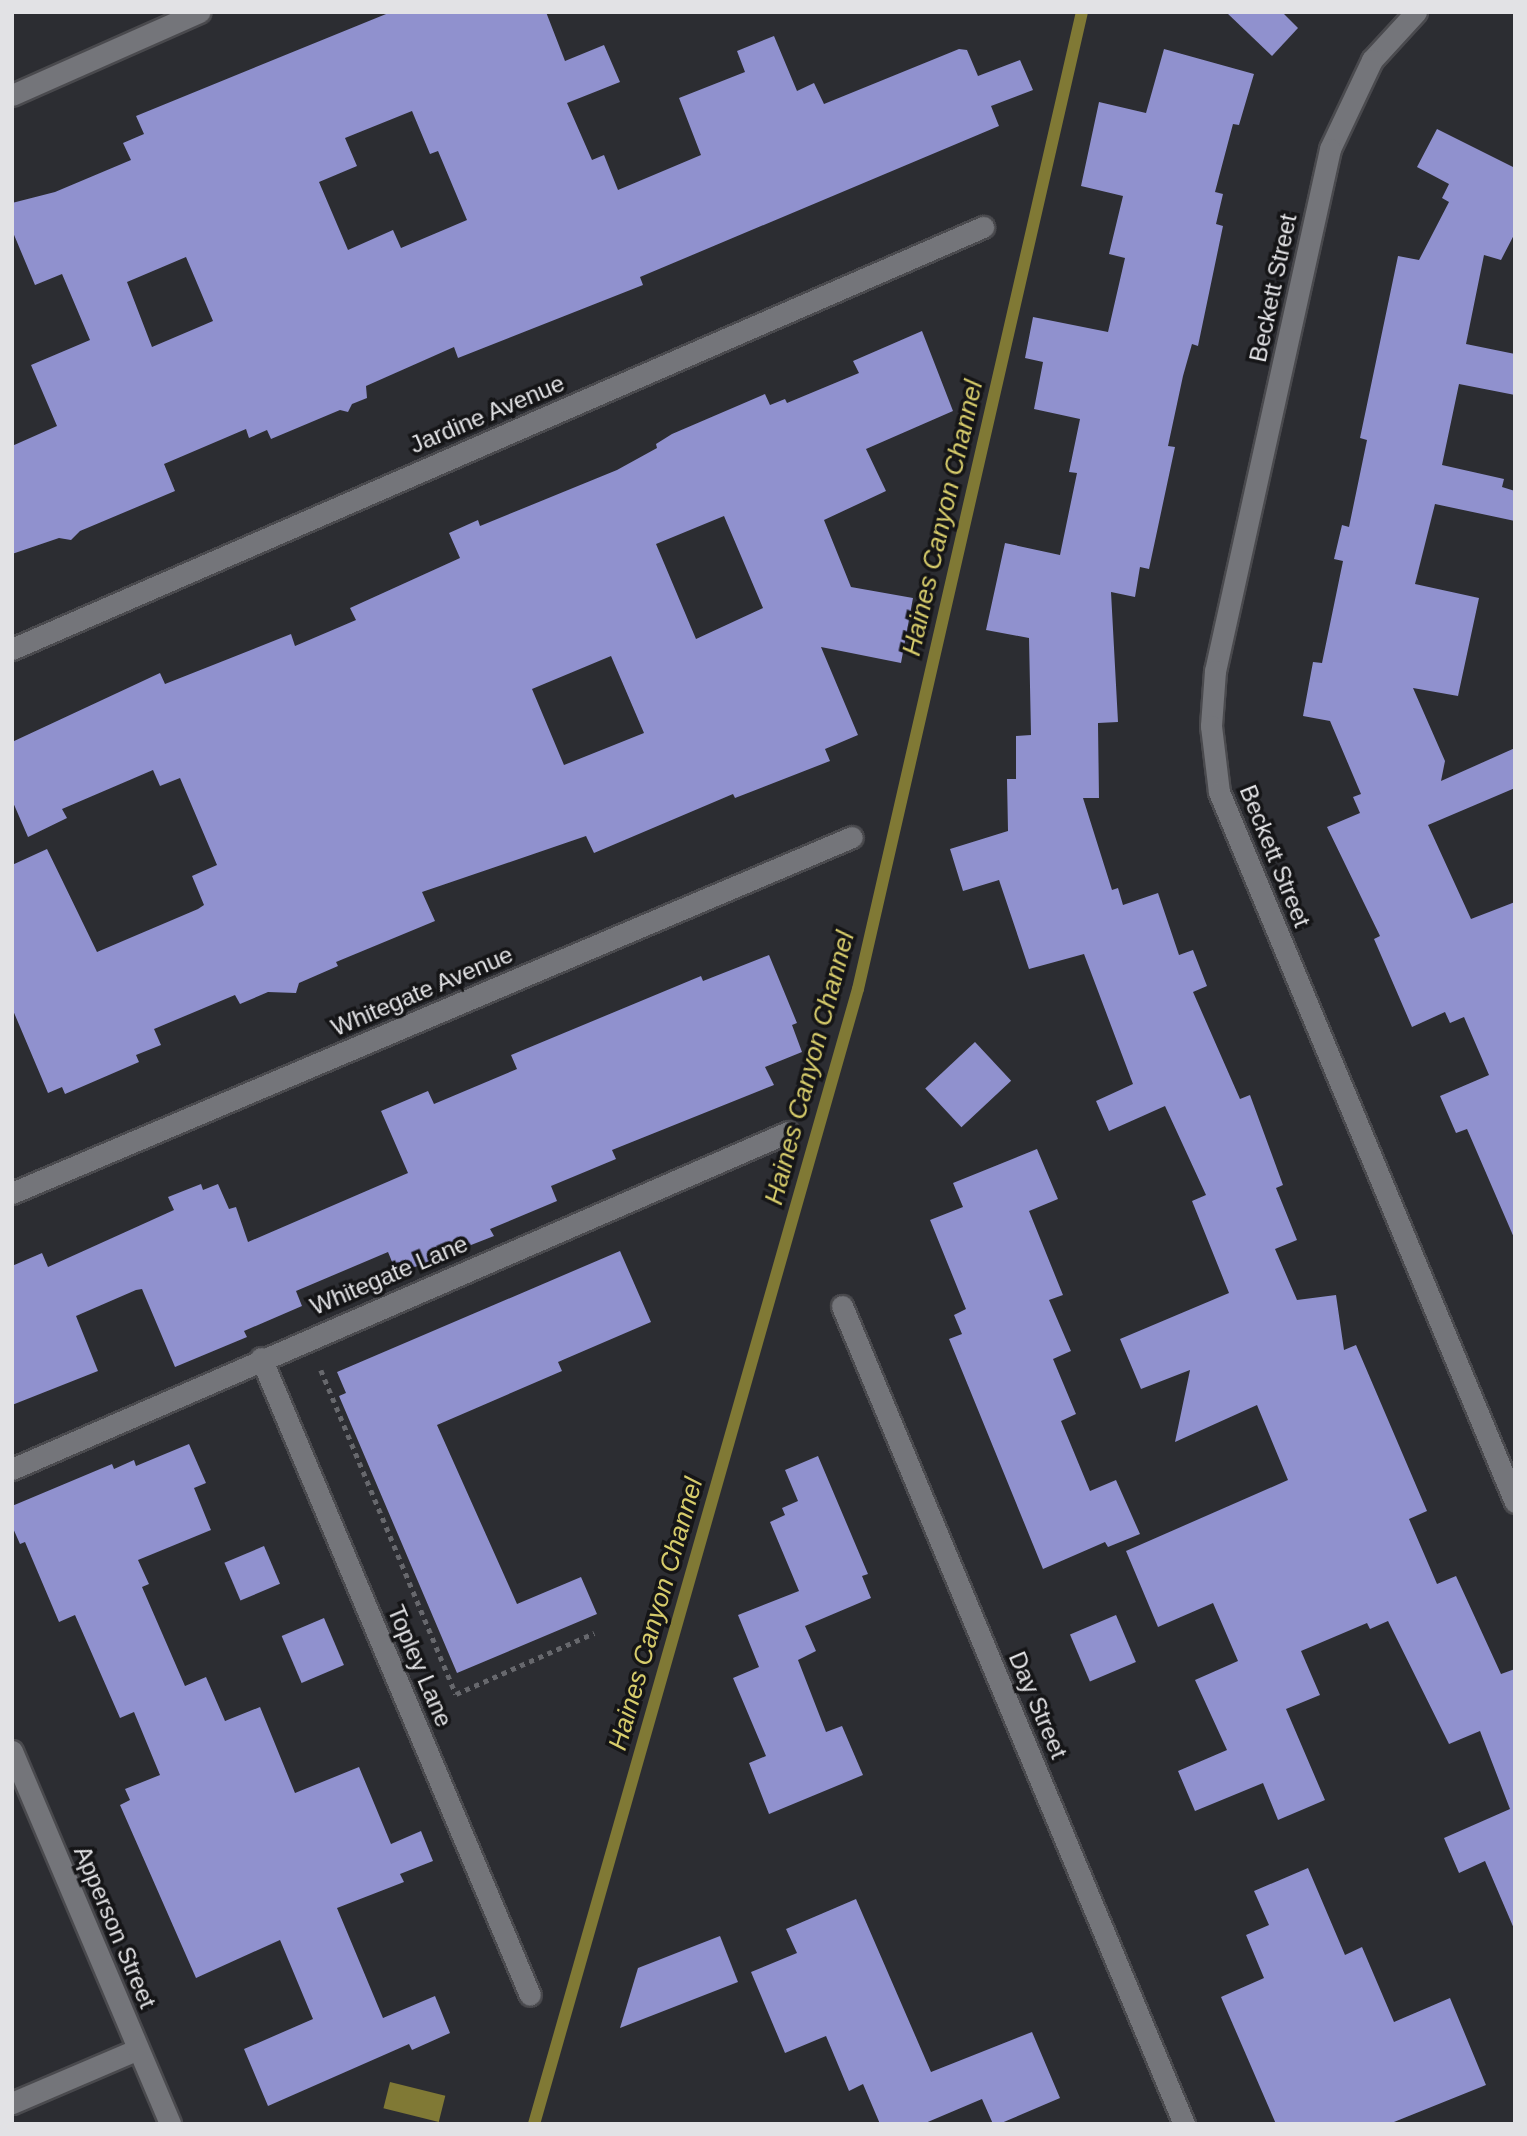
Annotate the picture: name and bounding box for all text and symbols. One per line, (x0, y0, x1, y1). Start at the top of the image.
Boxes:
street label: Beckett Street (1243, 211, 1303, 365)
street label: Jardine Avenue (405, 368, 569, 460)
water label: Haines Canyon Channel (896, 377, 990, 659)
street label: Beckett Street (1233, 781, 1317, 931)
water label: Haines Canyon Channel (758, 928, 862, 1208)
street label: Whitegate Avenue (326, 940, 518, 1042)
street label: Whitegate Lane (306, 1229, 472, 1321)
water label: Haines Canyon Channel (602, 1474, 710, 1754)
street label: Topley Lane (381, 1601, 459, 1731)
street label: Day Street (1003, 1647, 1073, 1763)
street label: Apperson Street (68, 1842, 162, 2012)

